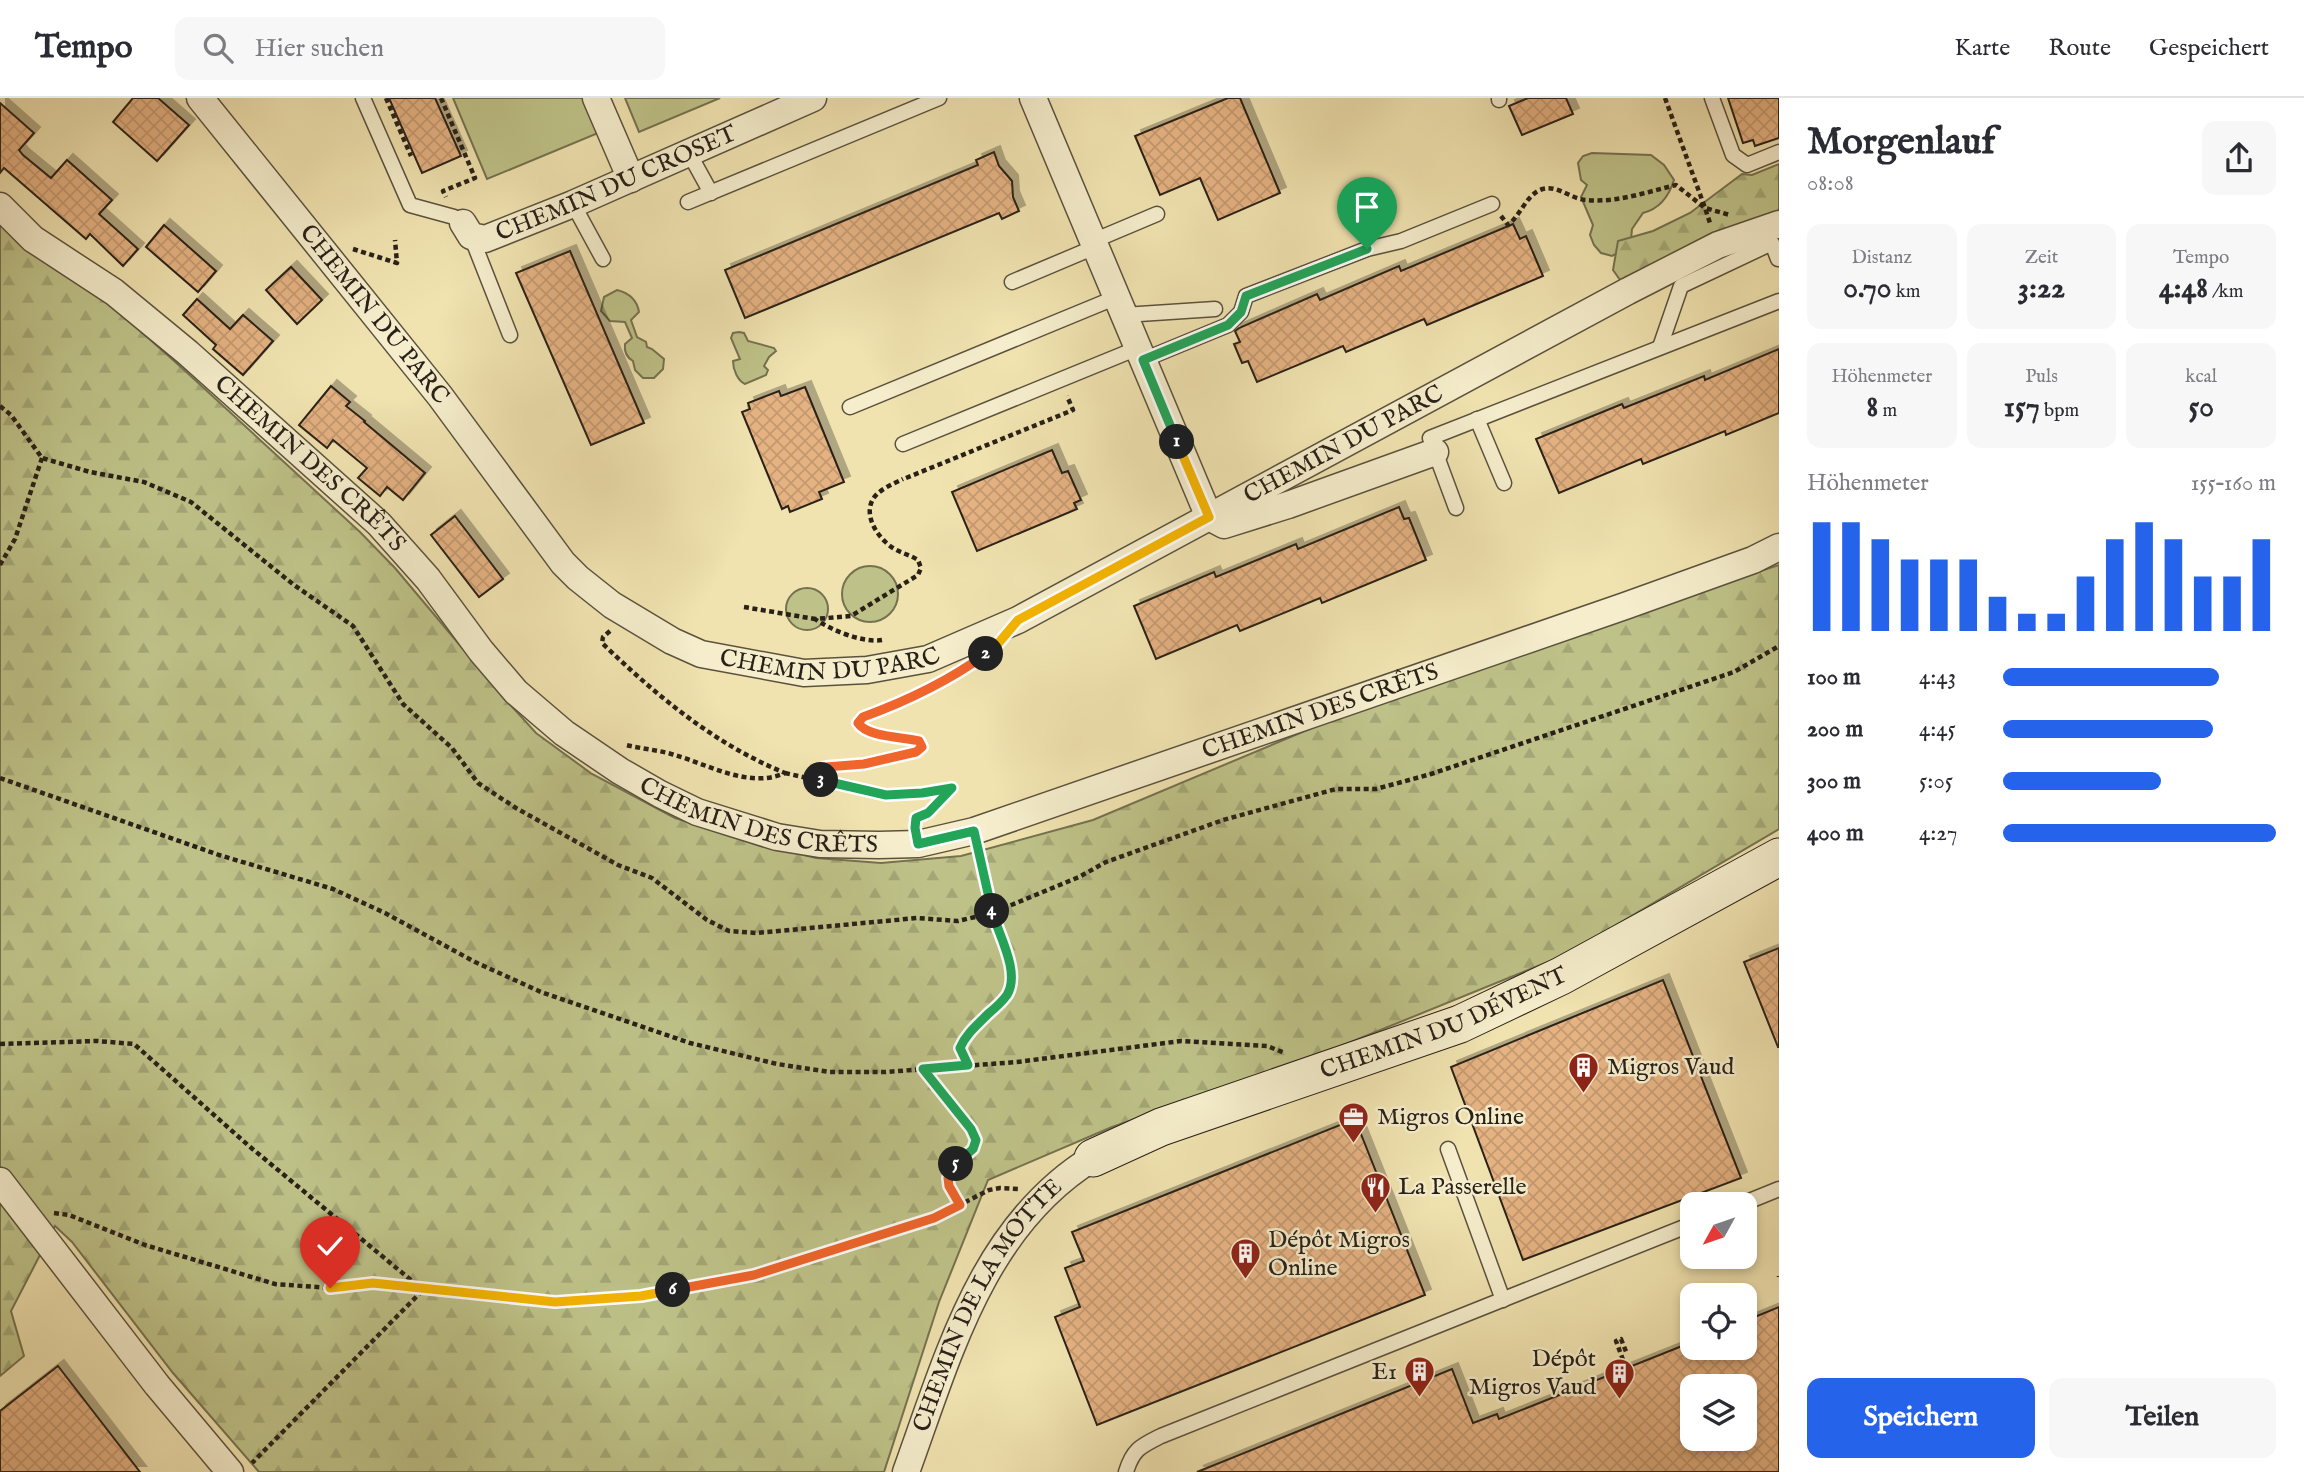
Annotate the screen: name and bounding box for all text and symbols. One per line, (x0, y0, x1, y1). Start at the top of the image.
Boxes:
search box (175, 17, 665, 80)
text: Tempo (35, 27, 133, 69)
icon: search (199, 29, 237, 67)
text: Hier suchen (255, 32, 384, 65)
text: Karte (1955, 33, 2010, 64)
text: Route (2048, 33, 2111, 64)
text: Gespeichert (2149, 33, 2269, 64)
street label: CHEMIN DU CROSET (491, 118, 742, 249)
text: Morgenlauf (1807, 119, 1995, 167)
button: share (2202, 121, 2276, 195)
text: 08:08 (1807, 169, 1854, 198)
pin (1337, 177, 1397, 249)
icon: arrive (1348, 188, 1386, 226)
street label: CHEMIN DU PARC (293, 218, 456, 411)
text: Distanz (1851, 246, 1912, 270)
text: Zeit (2025, 246, 2058, 270)
text: Tempo (2173, 246, 2229, 270)
text: 0.70 (1843, 270, 1892, 308)
text: 3:22 (2018, 270, 2065, 308)
text: 4:48 (2159, 270, 2208, 308)
text: km (1892, 280, 1921, 304)
text: /km (2208, 280, 2243, 304)
text: Höhenmeter (1832, 365, 1932, 389)
text: Puls (2025, 365, 2058, 389)
text: kcal (2185, 365, 2217, 389)
street label: CHEMIN DES CRÊTS (208, 368, 412, 559)
street label: CHEMIN DU PARC (1238, 378, 1449, 511)
text: 8 (1867, 389, 1878, 427)
text: 157 (2004, 389, 2040, 427)
text: 50 (2188, 389, 2214, 427)
text: m (1878, 399, 1897, 423)
text: bpm (2040, 399, 2079, 423)
pin: 1 (1160, 424, 1194, 460)
text: 1 (1173, 429, 1180, 453)
text: Höhenmeter (1807, 469, 1929, 498)
text: 155–160 m (2191, 469, 2276, 498)
pin: 2 (968, 636, 1004, 672)
street label: CHEMIN DU PARC (717, 640, 945, 689)
text: 2 (981, 641, 990, 665)
street label: CHEMIN DES CRÊTS (1198, 656, 1443, 767)
text: 100 m (1807, 663, 1861, 692)
text: 4:43 (1919, 663, 1956, 692)
text: 200 m (1807, 715, 1863, 744)
text: 4:45 (1919, 715, 1956, 744)
pin: 3 (804, 762, 838, 798)
text: 3 (817, 767, 824, 791)
text: 300 m (1807, 767, 1861, 796)
text: 5:05 (1919, 767, 1953, 796)
street label: CHEMIN DES CRÊTS (633, 770, 878, 860)
text: 400 m (1807, 819, 1864, 848)
text: 4:27 (1919, 819, 1958, 848)
pin: 4 (974, 894, 1010, 928)
text: 4 (987, 898, 996, 922)
street label: CHEMIN DU DÉVENT (1316, 960, 1573, 1087)
building icon: Migros Vaud (1567, 1050, 1601, 1094)
place label: Migros Vaud (1607, 1052, 1734, 1083)
office icon: Migros Online (1337, 1100, 1371, 1144)
place label: Migros Online (1377, 1102, 1524, 1133)
pin: 5 (939, 1146, 974, 1182)
text: 5 (952, 1151, 959, 1175)
restaurant icon: La Passerelle (1358, 1170, 1392, 1214)
street label: CHEMIN DE LA MOTTE (906, 1172, 1069, 1436)
place label: La Passerelle (1398, 1172, 1527, 1203)
north arrow (1680, 1192, 1757, 1269)
map controls (1680, 1192, 1757, 1451)
pin (300, 1216, 360, 1288)
place label: Dépôt Migros Online (1268, 1225, 1410, 1284)
icon: check (311, 1227, 349, 1265)
building icon: Dépôt Migros Online (1228, 1237, 1262, 1281)
pin: 6 (656, 1272, 690, 1308)
text: 6 (668, 1277, 677, 1301)
button: locate (1680, 1283, 1757, 1360)
place label: Dépôt Migros Vaud (1469, 1344, 1596, 1403)
building icon: E1 (1403, 1355, 1437, 1399)
building icon: Dépôt Migros Vaud (1602, 1356, 1636, 1400)
place label: E1 (1371, 1357, 1397, 1388)
button: layers (1680, 1374, 1757, 1451)
button: Speichern (1807, 1378, 2035, 1458)
button: Teilen (2049, 1378, 2276, 1458)

